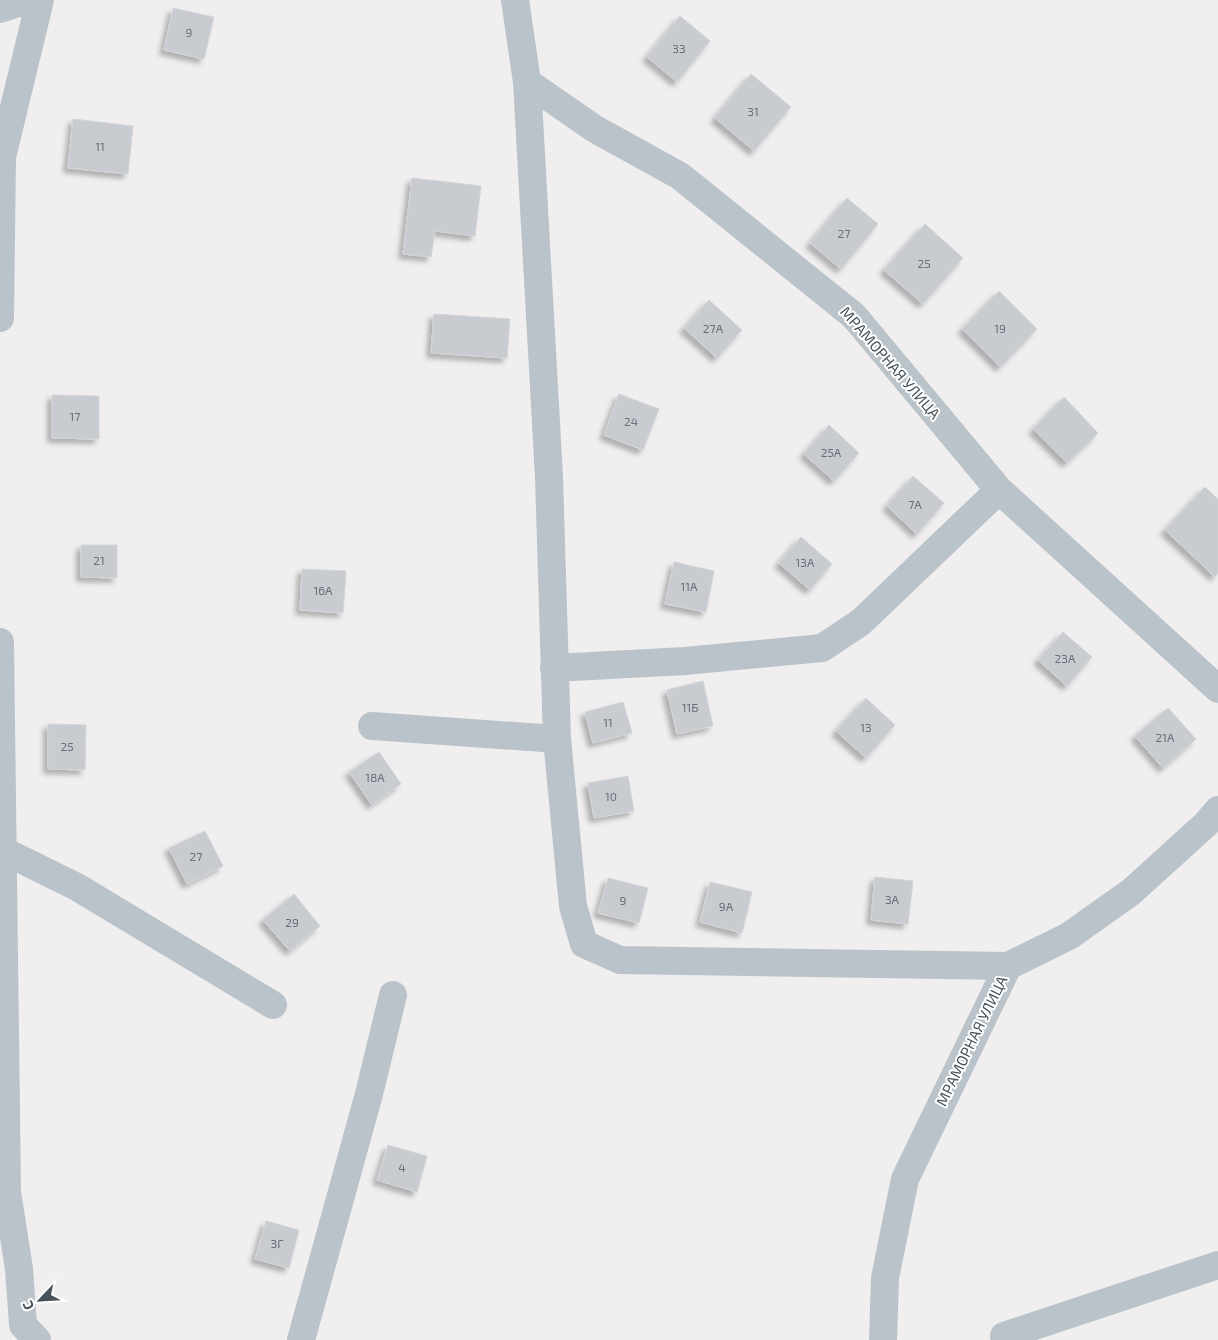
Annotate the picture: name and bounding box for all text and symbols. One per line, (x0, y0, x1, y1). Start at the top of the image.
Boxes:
house number: 9 (186, 25, 193, 39)
house number: 33 (672, 41, 686, 55)
house number: 31 (747, 104, 759, 118)
house number: 11 (95, 139, 105, 153)
house number: 27 (838, 226, 850, 240)
house number: 25 (917, 256, 931, 270)
street label: МРАМОРНАЯ УЛИЦА (837, 303, 945, 423)
house number: 27А (703, 321, 724, 335)
house number: 19 (994, 321, 1006, 335)
house number: 17 (70, 409, 80, 423)
house number: 24 (624, 414, 638, 428)
house number: 25А (821, 445, 842, 459)
house number: 7А (908, 497, 922, 511)
house number: 21 (93, 553, 105, 567)
house number: 13А (796, 555, 815, 569)
house number: 11А (680, 579, 698, 593)
house number: 16А (313, 583, 333, 597)
house number: 23А (1055, 651, 1076, 665)
house number: 11Б (682, 700, 698, 714)
house number: 11 (603, 715, 613, 729)
house number: 13 (860, 720, 872, 734)
house number: 21А (1156, 730, 1175, 744)
house number: 25 (60, 739, 74, 753)
house number: 18А (365, 770, 385, 784)
house number: 10 (605, 789, 617, 803)
house number: 27 (190, 849, 202, 863)
house number: 3А (885, 892, 900, 906)
house number: 9 (620, 893, 627, 907)
house number: 9А (719, 899, 734, 913)
house number: 29 (285, 915, 299, 929)
street label: МРАМОРНАЯ УЛИЦА (932, 972, 1011, 1109)
house number: 4 (398, 1160, 406, 1174)
house number: 3Г (271, 1236, 283, 1250)
north arrow (15, 1275, 65, 1325)
text: С (18, 1298, 37, 1313)

